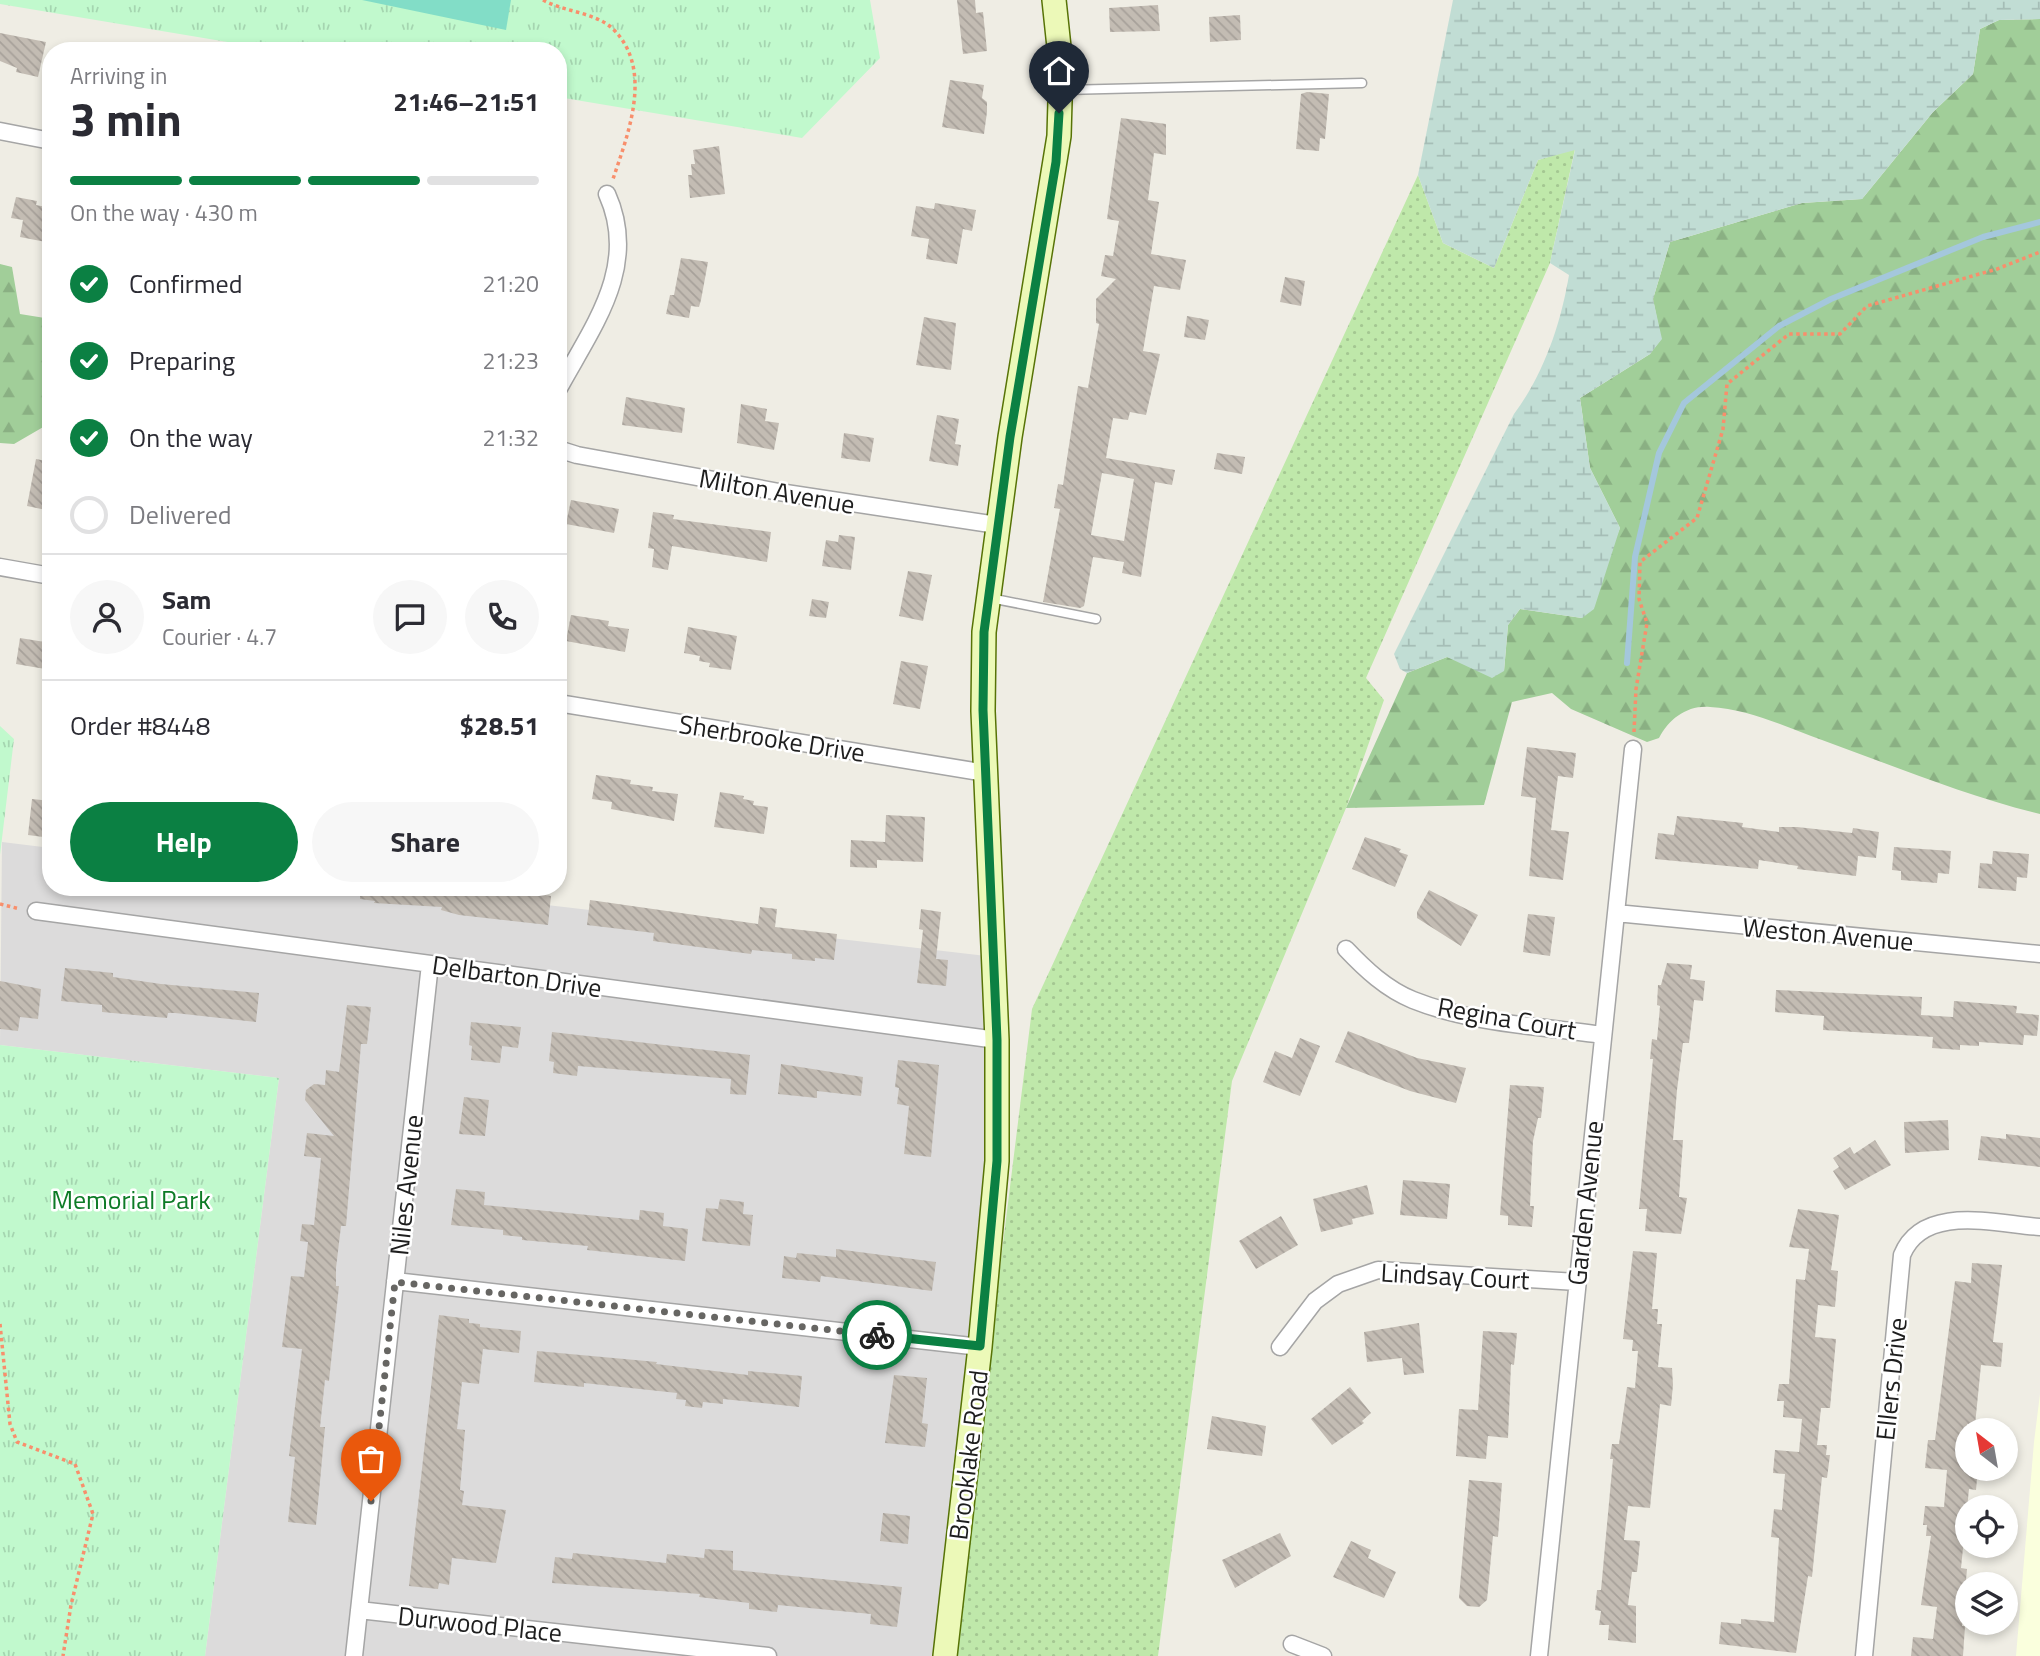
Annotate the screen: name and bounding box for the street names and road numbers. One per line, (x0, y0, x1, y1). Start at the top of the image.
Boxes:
street label: Milton Avenue (696, 458, 858, 524)
street label: Sherbrooke Drive (676, 704, 868, 772)
street label: Weston Avenue (1741, 907, 1915, 961)
street label: Delbarton Drive (430, 945, 604, 1007)
street label: Regina Court (1435, 987, 1579, 1049)
street label: Niles Avenue (379, 1113, 433, 1257)
street label: Garden Avenue (1557, 1119, 1613, 1287)
street label: Lindsay Court (1380, 1253, 1530, 1299)
street label: Ellers Drive (1865, 1316, 1917, 1442)
street label: Brooklake Road (938, 1368, 998, 1542)
street label: Durwood Place (396, 1596, 564, 1652)

